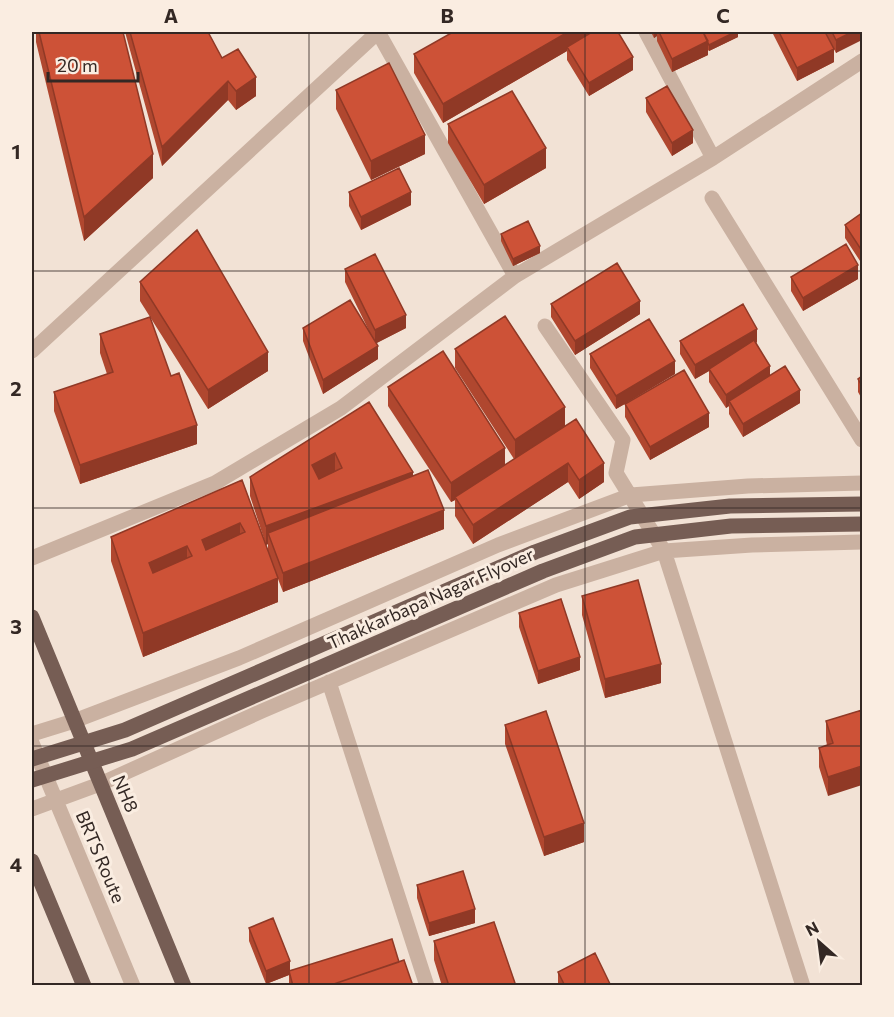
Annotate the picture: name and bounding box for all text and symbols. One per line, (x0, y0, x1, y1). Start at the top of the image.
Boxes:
text: A (164, 3, 178, 27)
text: B (440, 3, 454, 27)
text: C (716, 3, 730, 27)
scale bar (48, 45, 138, 83)
text: 20 m (57, 54, 98, 76)
text: 1 (11, 139, 21, 163)
text: 2 (10, 376, 22, 400)
street label: Thakkarbapa Nagar Flyover (324, 543, 537, 654)
text: 3 (10, 614, 22, 638)
street label: NH8 (108, 772, 143, 815)
street label: BRTS Route (72, 807, 130, 906)
text: 4 (10, 852, 22, 876)
north arrow (789, 912, 849, 972)
text: N (802, 917, 821, 940)

